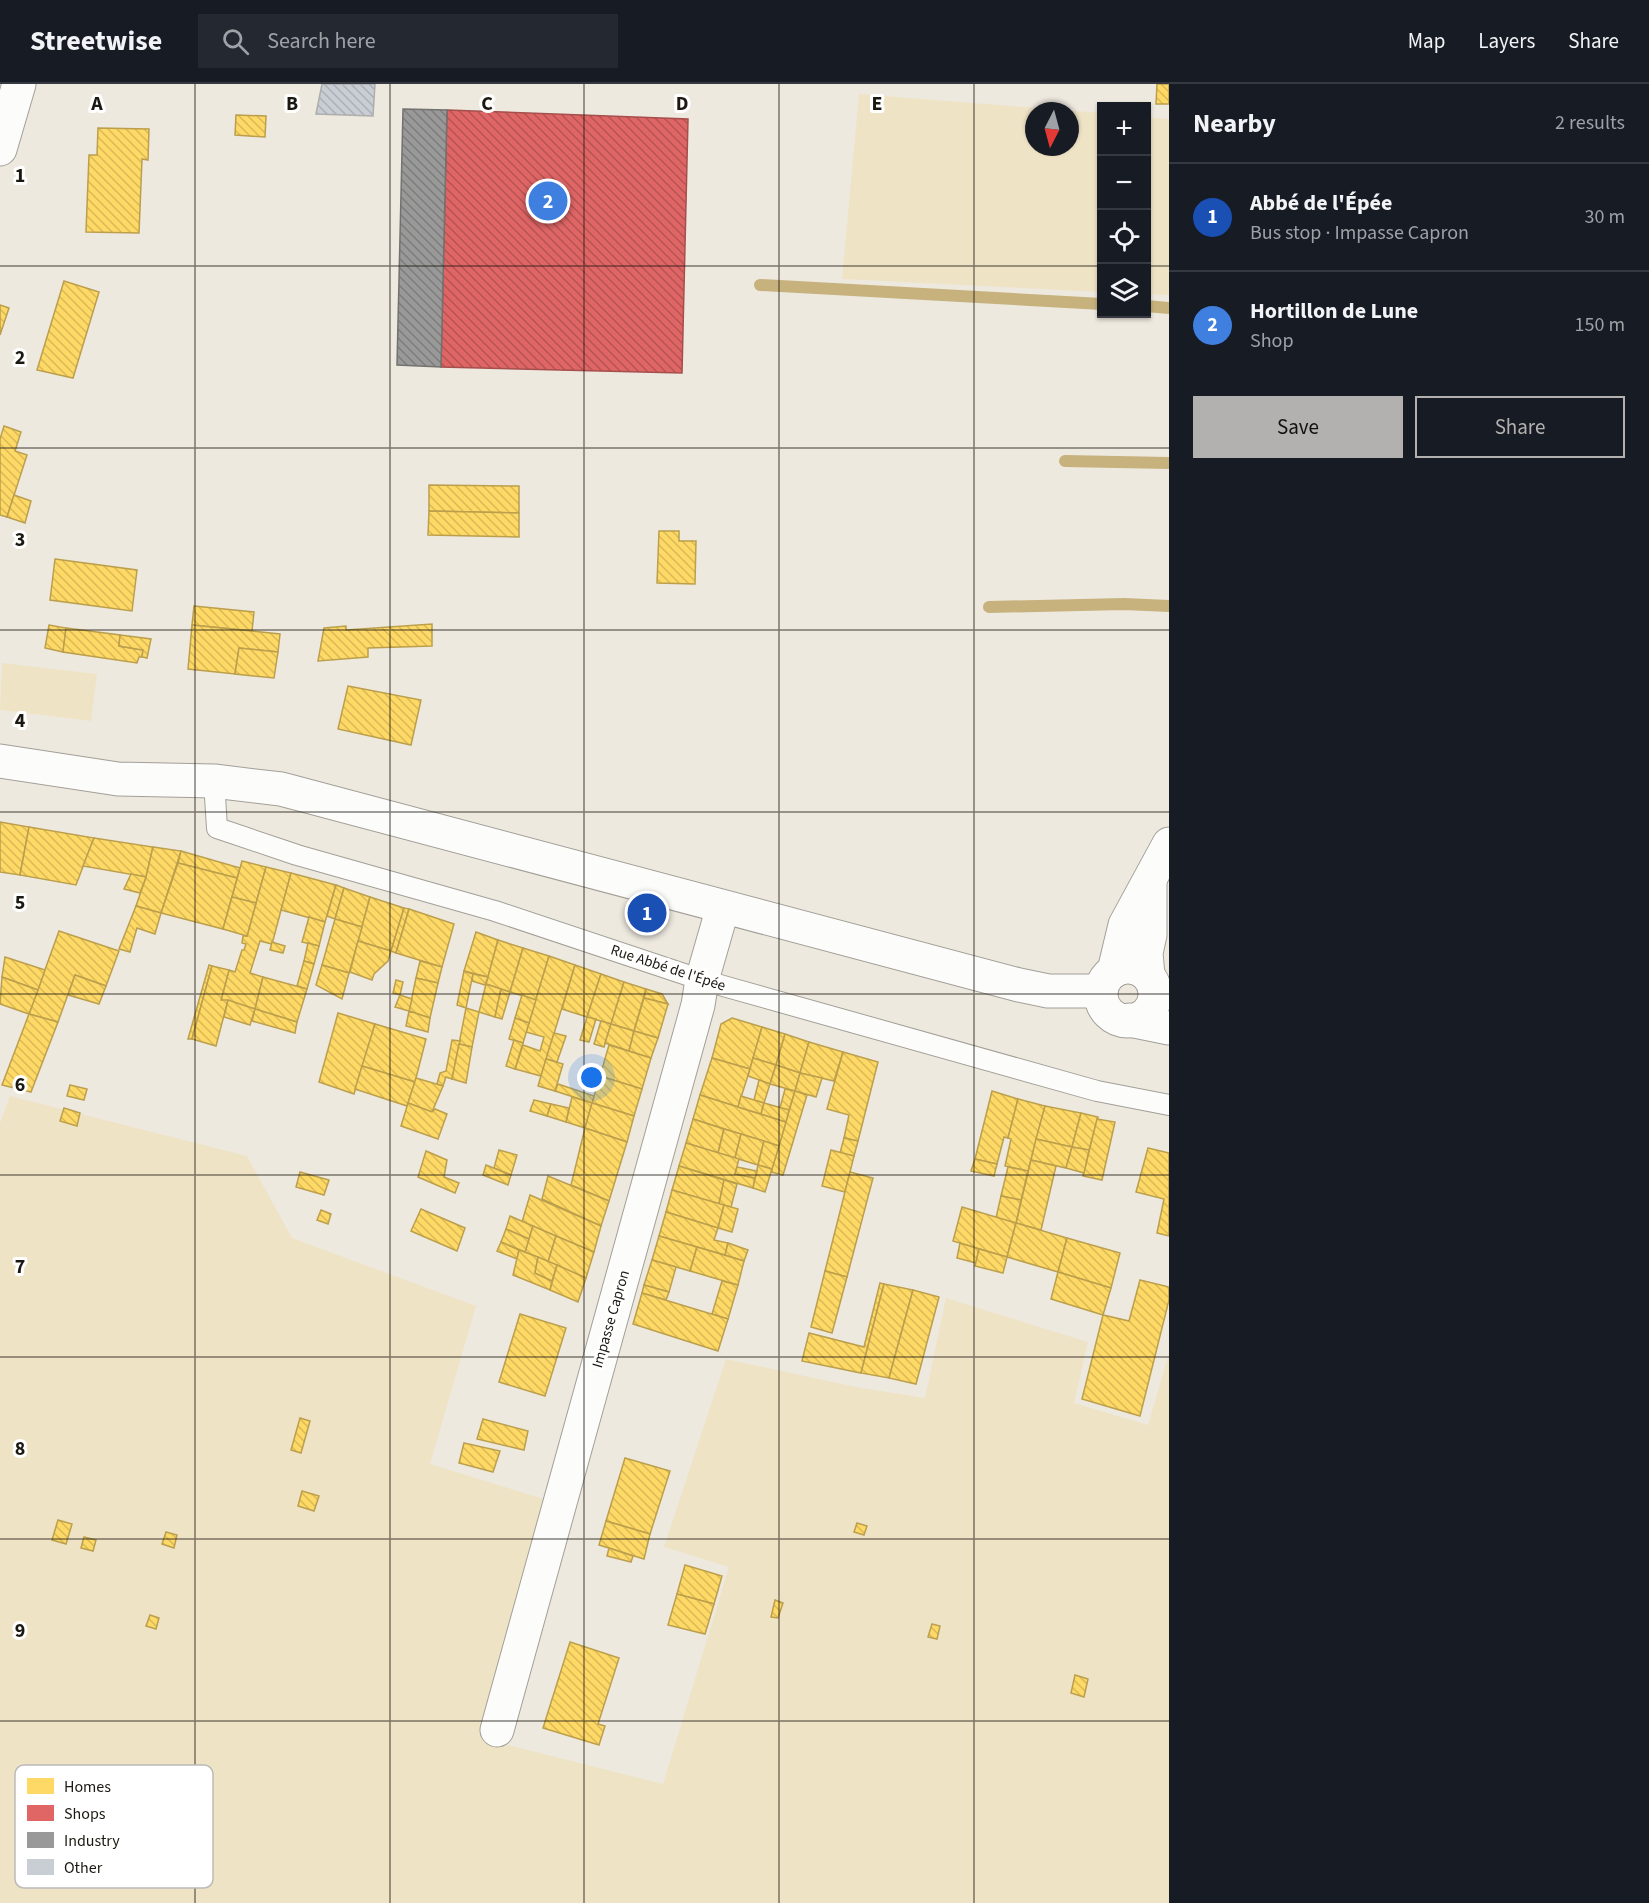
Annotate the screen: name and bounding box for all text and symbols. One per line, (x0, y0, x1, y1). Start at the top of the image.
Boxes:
search box (198, 14, 618, 68)
text: Streetwise (30, 21, 162, 61)
icon: search (219, 25, 252, 58)
text: Search here (267, 25, 376, 57)
text: Map (1408, 26, 1445, 56)
text: Layers (1478, 26, 1535, 56)
text: Share (1568, 26, 1619, 56)
text: A (90, 90, 103, 118)
text: B (286, 90, 298, 118)
text: C (481, 90, 493, 118)
text: D (676, 90, 688, 118)
text: E (872, 90, 882, 118)
north arrow (1025, 102, 1079, 156)
map controls (1097, 102, 1151, 318)
button: + (1097, 102, 1151, 156)
text: Nearby (1193, 105, 1276, 142)
text: 2 results (1555, 109, 1625, 137)
button: − (1097, 156, 1151, 210)
text: 1 (15, 162, 25, 190)
pin: 2 (528, 178, 568, 224)
text: Abbé de l'Épée (1250, 187, 1392, 219)
text: 1 (1207, 203, 1218, 231)
text: 30 m (1585, 203, 1625, 231)
button: locate (1097, 210, 1151, 264)
text: Bus stop · Impasse Capron (1250, 219, 1469, 247)
button: layers (1097, 264, 1151, 318)
text: Hortillon de Lune (1250, 295, 1418, 327)
text: 2 (1207, 311, 1218, 339)
text: 150 m (1575, 311, 1625, 339)
text: Shop (1250, 327, 1294, 355)
text: 2 (15, 344, 25, 372)
button: Save (1193, 396, 1403, 458)
button: Share (1415, 396, 1625, 458)
text: 3 (15, 526, 25, 554)
text: 4 (15, 707, 26, 735)
text: 5 (15, 889, 25, 917)
pin: 1 (628, 890, 666, 936)
street label: Rue Abbé de l'Épée (608, 940, 728, 996)
your location (577, 1063, 606, 1092)
text: 6 (15, 1071, 25, 1099)
text: 7 (15, 1253, 25, 1281)
street label: Impasse Capron (587, 1268, 635, 1370)
text: 8 (15, 1435, 25, 1463)
text: 9 (15, 1617, 25, 1645)
legend (15, 1765, 213, 1888)
text: Homes (64, 1776, 111, 1798)
text: Shops (64, 1803, 106, 1825)
text: Industry (64, 1830, 120, 1852)
text: Other (64, 1857, 103, 1879)

